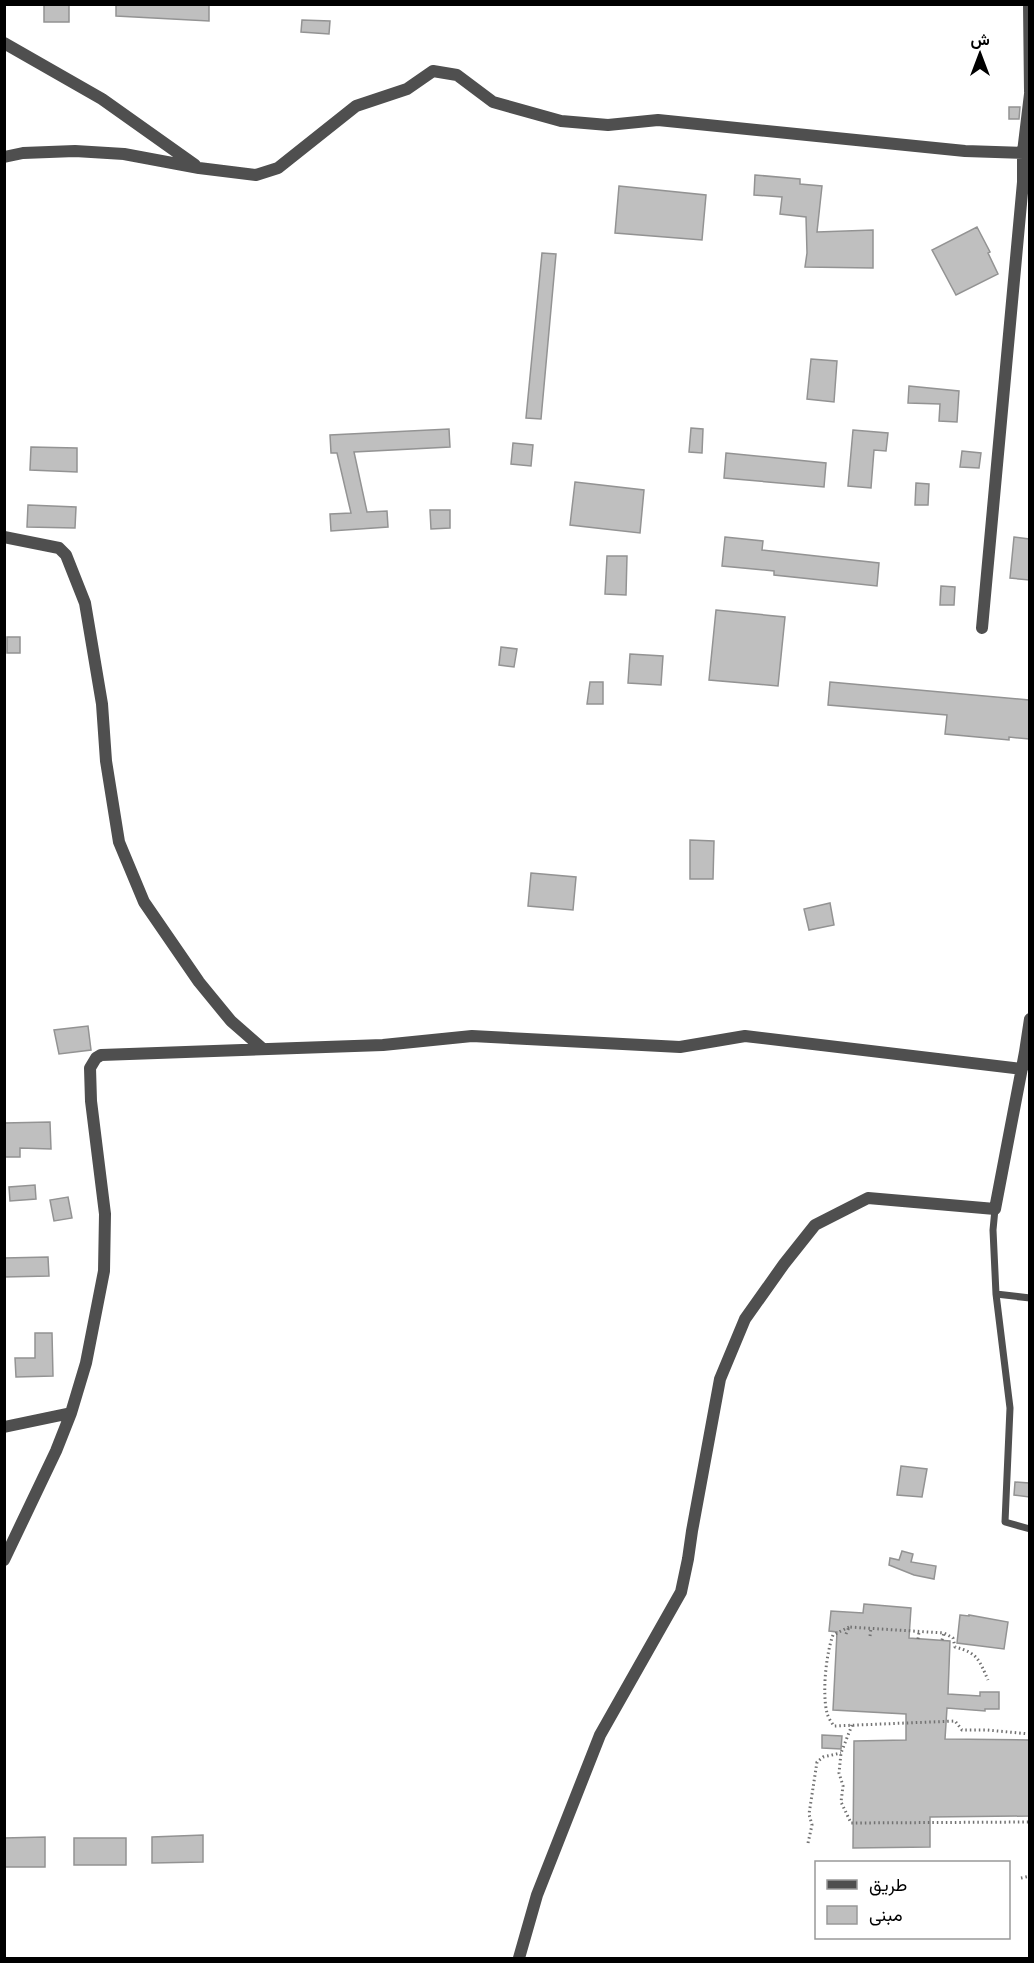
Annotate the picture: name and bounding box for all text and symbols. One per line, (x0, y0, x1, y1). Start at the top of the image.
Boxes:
north arrow (950, 24, 1010, 84)
text: ش (970, 30, 990, 49)
legend (815, 1861, 1010, 1939)
text: طريق (869, 1874, 907, 1896)
text: مبنى (869, 1904, 903, 1926)

